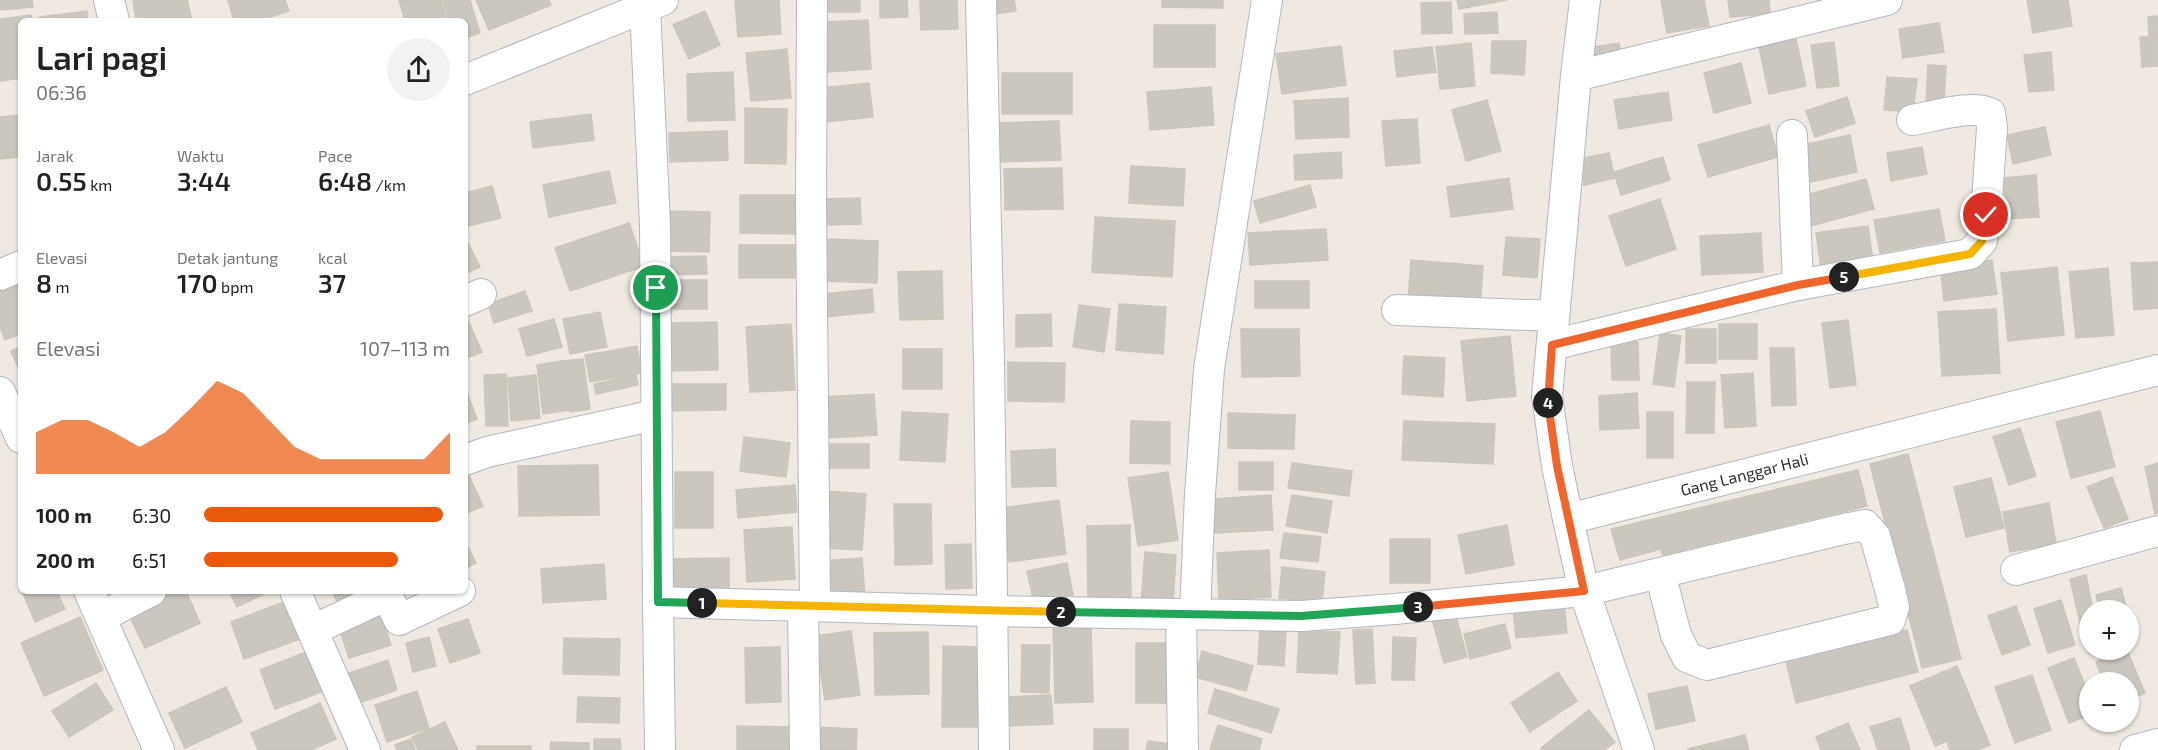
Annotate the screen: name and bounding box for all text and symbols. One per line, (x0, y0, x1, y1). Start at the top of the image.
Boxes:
text: Lari pagi (36, 37, 167, 77)
button: share (387, 38, 450, 101)
text: 06:36 (36, 80, 87, 104)
text: Jarak (36, 146, 74, 165)
text: Waktu (177, 146, 224, 165)
text: Pace (318, 146, 352, 165)
text: 0.55 (36, 165, 87, 196)
text: 3:44 (177, 165, 231, 196)
text: 6:48 (318, 165, 372, 196)
text: km (87, 175, 112, 194)
text: /km (372, 175, 406, 194)
pin (1960, 189, 2011, 240)
icon: check (1969, 198, 2002, 231)
text: Elevasi (36, 248, 88, 267)
text: Detak jantung (177, 248, 278, 267)
text: kcal (318, 248, 347, 267)
pin (630, 262, 681, 313)
pin: 5 (1829, 262, 1859, 292)
text: 8 (36, 267, 52, 298)
text: 170 (177, 267, 218, 298)
text: 37 (318, 267, 346, 298)
text: 5 (1840, 267, 1848, 286)
icon: arrive (639, 271, 672, 304)
text: m (52, 277, 70, 296)
text: bpm (218, 277, 254, 296)
text: Elevasi (36, 336, 100, 360)
text: 107–113 m (360, 336, 450, 360)
pin: 4 (1533, 388, 1563, 418)
text: 4 (1543, 393, 1553, 412)
street label: Gang Langgar Hali (1678, 449, 1810, 499)
text: 100 m (36, 503, 92, 527)
text: 6:30 (132, 503, 171, 527)
text: 200 m (36, 548, 95, 572)
text: 6:51 (132, 548, 167, 572)
pin: 1 (687, 588, 717, 618)
pin: 3 (1403, 592, 1433, 622)
text: 1 (699, 593, 705, 612)
pin: 2 (1046, 597, 1076, 627)
text: 3 (1413, 597, 1423, 616)
map controls (2079, 600, 2139, 732)
button: + (2079, 600, 2139, 660)
text: 2 (1056, 602, 1066, 621)
button: − (2079, 672, 2139, 732)

